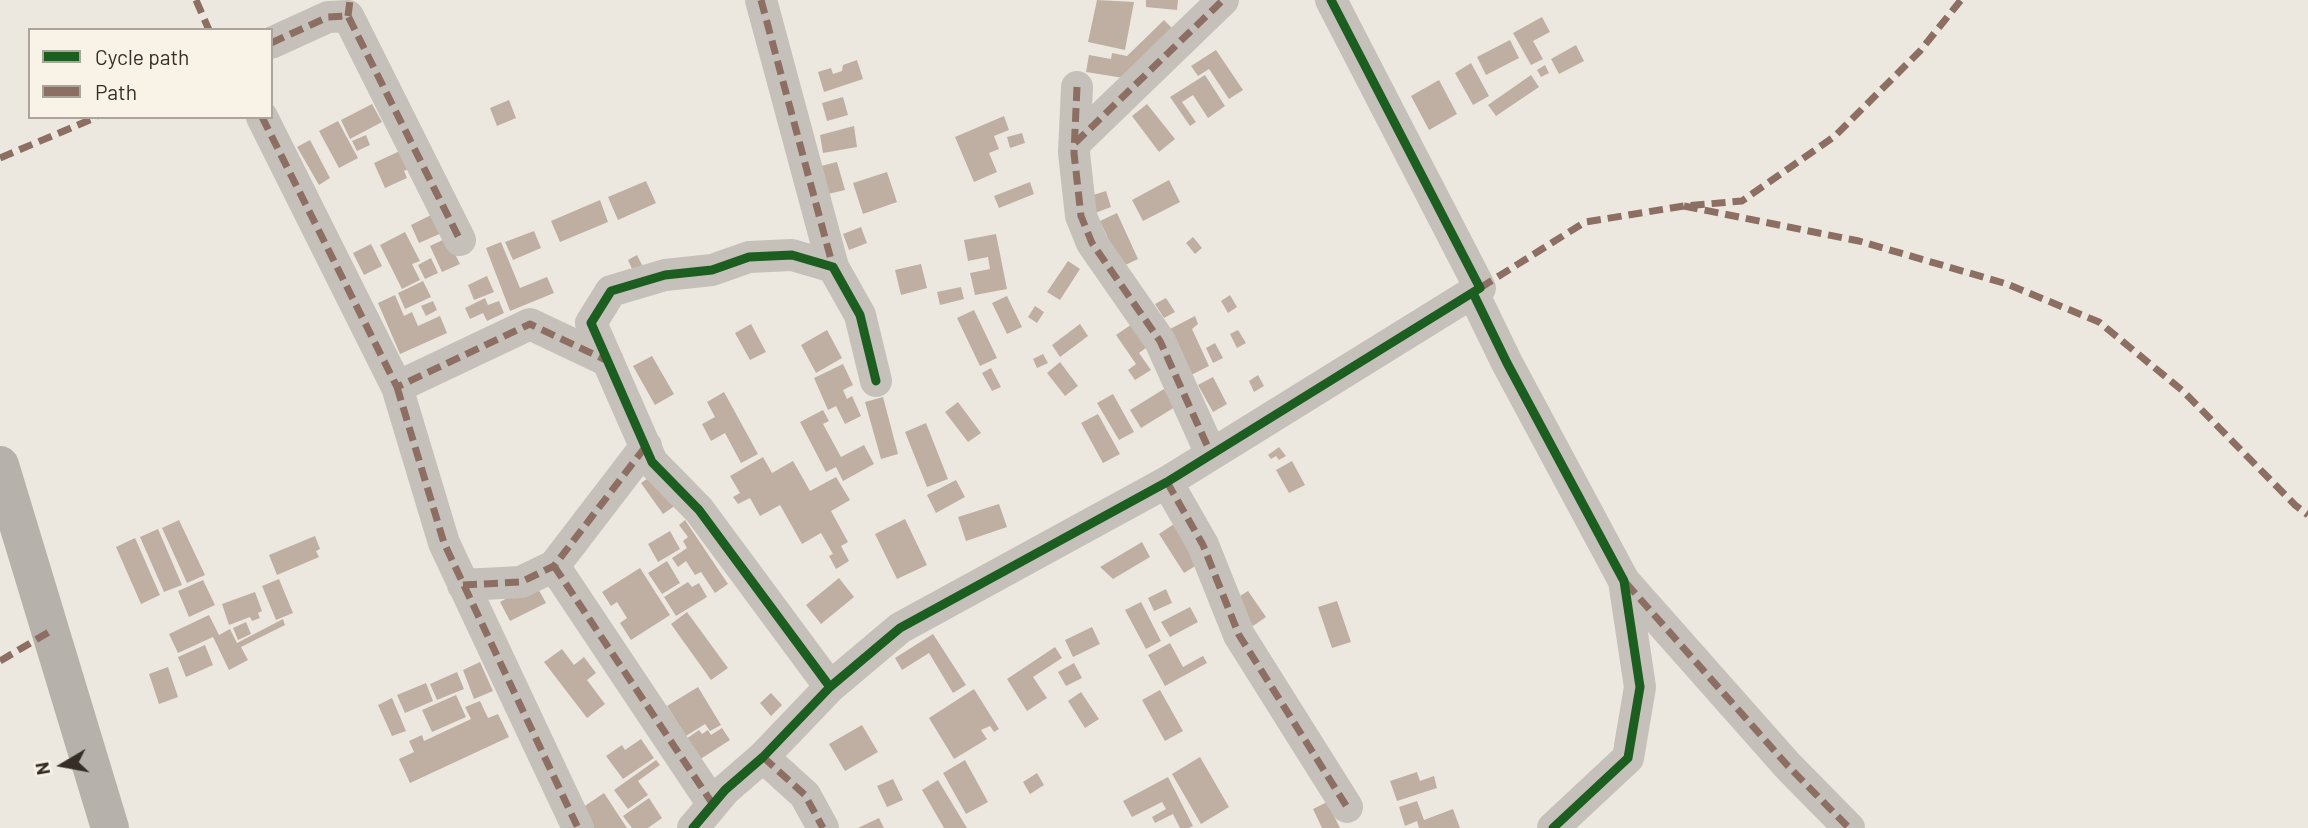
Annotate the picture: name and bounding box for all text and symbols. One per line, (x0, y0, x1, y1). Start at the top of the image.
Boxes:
legend (28, 28, 273, 119)
text: Cycle path (95, 44, 189, 69)
text: Path (95, 79, 137, 104)
north arrow (28, 730, 98, 800)
text: N (29, 761, 54, 777)

